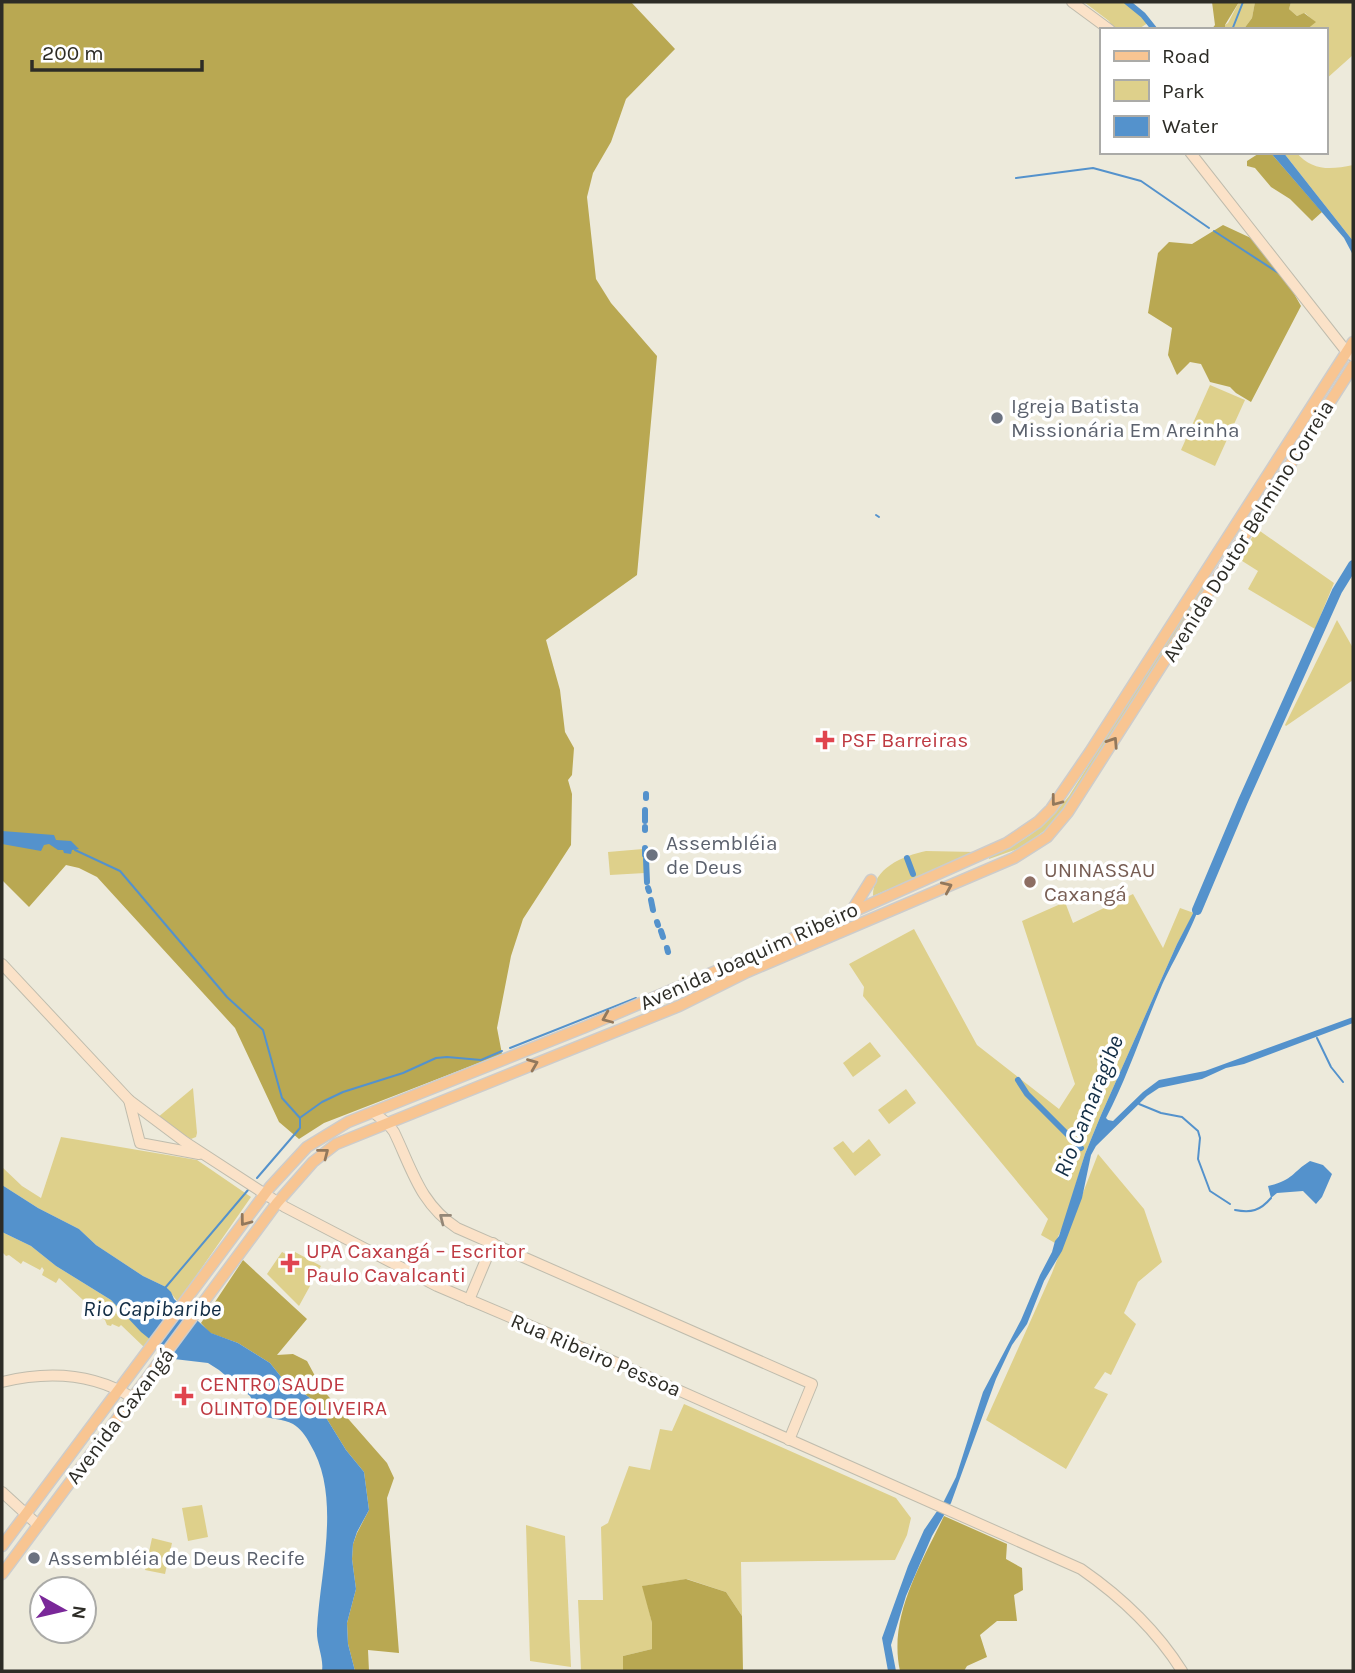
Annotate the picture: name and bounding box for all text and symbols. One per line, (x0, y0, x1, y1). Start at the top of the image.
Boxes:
scale bar (32, 28, 201, 72)
legend (1100, 28, 1327, 154)
text: 200 m (42, 41, 104, 65)
text: Road (1162, 44, 1210, 68)
text: Park (1162, 79, 1205, 103)
text: Water (1162, 114, 1218, 138)
place label: Igreja Batista Missionária Em Areinha (1011, 394, 1240, 442)
street label: Avenida Doutor Belmino Correia (1157, 396, 1339, 666)
marker: Igreja Batista Missionária Em Areinha (989, 410, 1005, 426)
place label: PSF Barreiras (841, 728, 968, 752)
marker: PSF Barreiras (815, 730, 835, 750)
one-way arrow (1105, 737, 1118, 750)
one-way arrow (1052, 793, 1065, 806)
place label: Assembléia de Deus (666, 831, 778, 879)
marker: Assembléia de Deus (644, 847, 660, 863)
place label: UNINASSAU Caxangá (1044, 858, 1156, 906)
marker: UNINASSAU Caxangá (1022, 874, 1038, 890)
one-way arrow (940, 881, 953, 895)
street label: Avenida Joaquim Ribeiro (636, 897, 862, 1015)
one-way arrow (602, 1010, 614, 1024)
water label: Rio Camaragibe (1048, 1031, 1129, 1181)
one-way arrow (526, 1059, 538, 1073)
one-way arrow (317, 1149, 329, 1162)
one-way arrow (240, 1213, 253, 1226)
one-way arrow (439, 1213, 451, 1226)
place label: UPA Caxangá – Escritor Paulo Cavalcanti (306, 1239, 525, 1287)
marker: UPA Caxangá – Escritor Paulo Cavalcanti (280, 1253, 300, 1273)
water label: Rio Capibaribe (83, 1295, 222, 1322)
street label: Rua Ribeiro Pessoa (507, 1308, 685, 1402)
street label: Avenida Caxangá (61, 1343, 179, 1489)
place label: CENTRO SAUDE OLINTO DE OLIVEIRA (200, 1372, 387, 1420)
marker: CENTRO SAUDE OLINTO DE OLIVEIRA (174, 1386, 194, 1406)
place label: Assembléia de Deus Recife (48, 1546, 305, 1570)
marker: Assembléia de Deus Recife (26, 1550, 42, 1566)
north arrow (28, 1575, 98, 1645)
text: N (67, 1604, 91, 1621)

